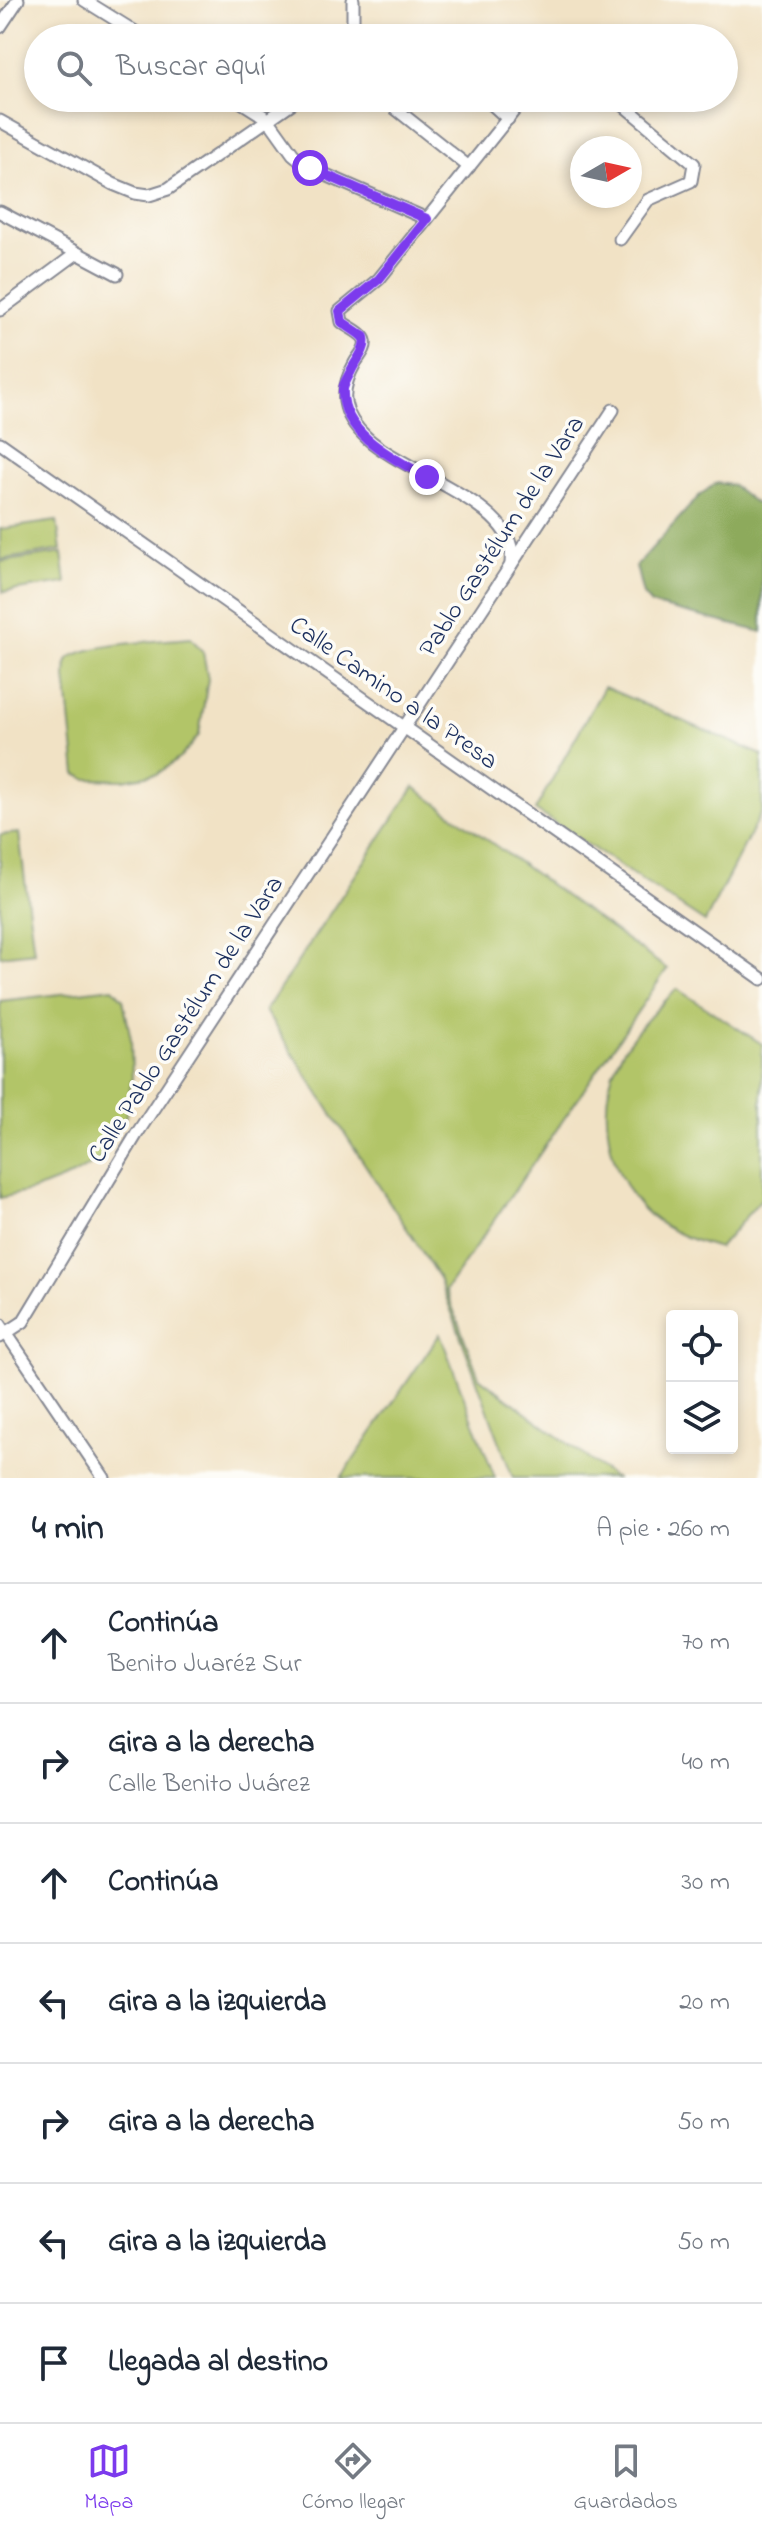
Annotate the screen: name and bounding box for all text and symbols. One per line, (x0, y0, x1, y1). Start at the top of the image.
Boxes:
search box (24, 24, 738, 112)
icon: search (52, 46, 96, 90)
text: Buscar aquí (116, 46, 266, 90)
north arrow (570, 136, 642, 208)
route start (292, 150, 328, 186)
street label: Pablo Gastélum de la Vara (411, 409, 595, 665)
route end (409, 459, 445, 495)
street label: Calle Camino a la Presa (281, 608, 505, 780)
street label: Calle Pablo Gastélum de la Vara (80, 869, 294, 1171)
map controls (666, 1310, 738, 1454)
button: locate (666, 1310, 738, 1382)
button: layers (666, 1382, 738, 1454)
text: 4 min (32, 1505, 104, 1555)
text: A pie · 260 m (596, 1511, 730, 1549)
text: Continúa (108, 1602, 218, 1646)
icon: ahead (32, 1621, 76, 1665)
text: 70 m (681, 1624, 730, 1662)
text: Benito Juaréz Sur (108, 1646, 302, 1684)
text: Gira a la derecha (108, 1722, 314, 1766)
icon: right (32, 1741, 76, 1785)
text: 40 m (681, 1744, 730, 1782)
text: Calle Benito Juárez (108, 1766, 310, 1804)
icon: ahead (32, 1861, 76, 1905)
text: Continúa (108, 1861, 218, 1905)
text: 30 m (681, 1864, 730, 1902)
icon: left (32, 1981, 76, 2025)
text: Gira a la izquierda (108, 1981, 326, 2025)
text: 20 m (679, 1984, 730, 2022)
icon: right (32, 2101, 76, 2145)
text: Gira a la derecha (108, 2101, 314, 2145)
text: 50 m (677, 2104, 730, 2142)
icon: left (32, 2221, 76, 2265)
text: Gira a la izquierda (108, 2221, 326, 2265)
text: 50 m (677, 2224, 730, 2262)
icon: arrive (32, 2341, 76, 2385)
text: Llegada al destino (108, 2341, 328, 2385)
tab: Mapa (84, 2439, 133, 2519)
tab: Cómo llegar (302, 2439, 405, 2519)
tab: Guardados (574, 2439, 678, 2519)

